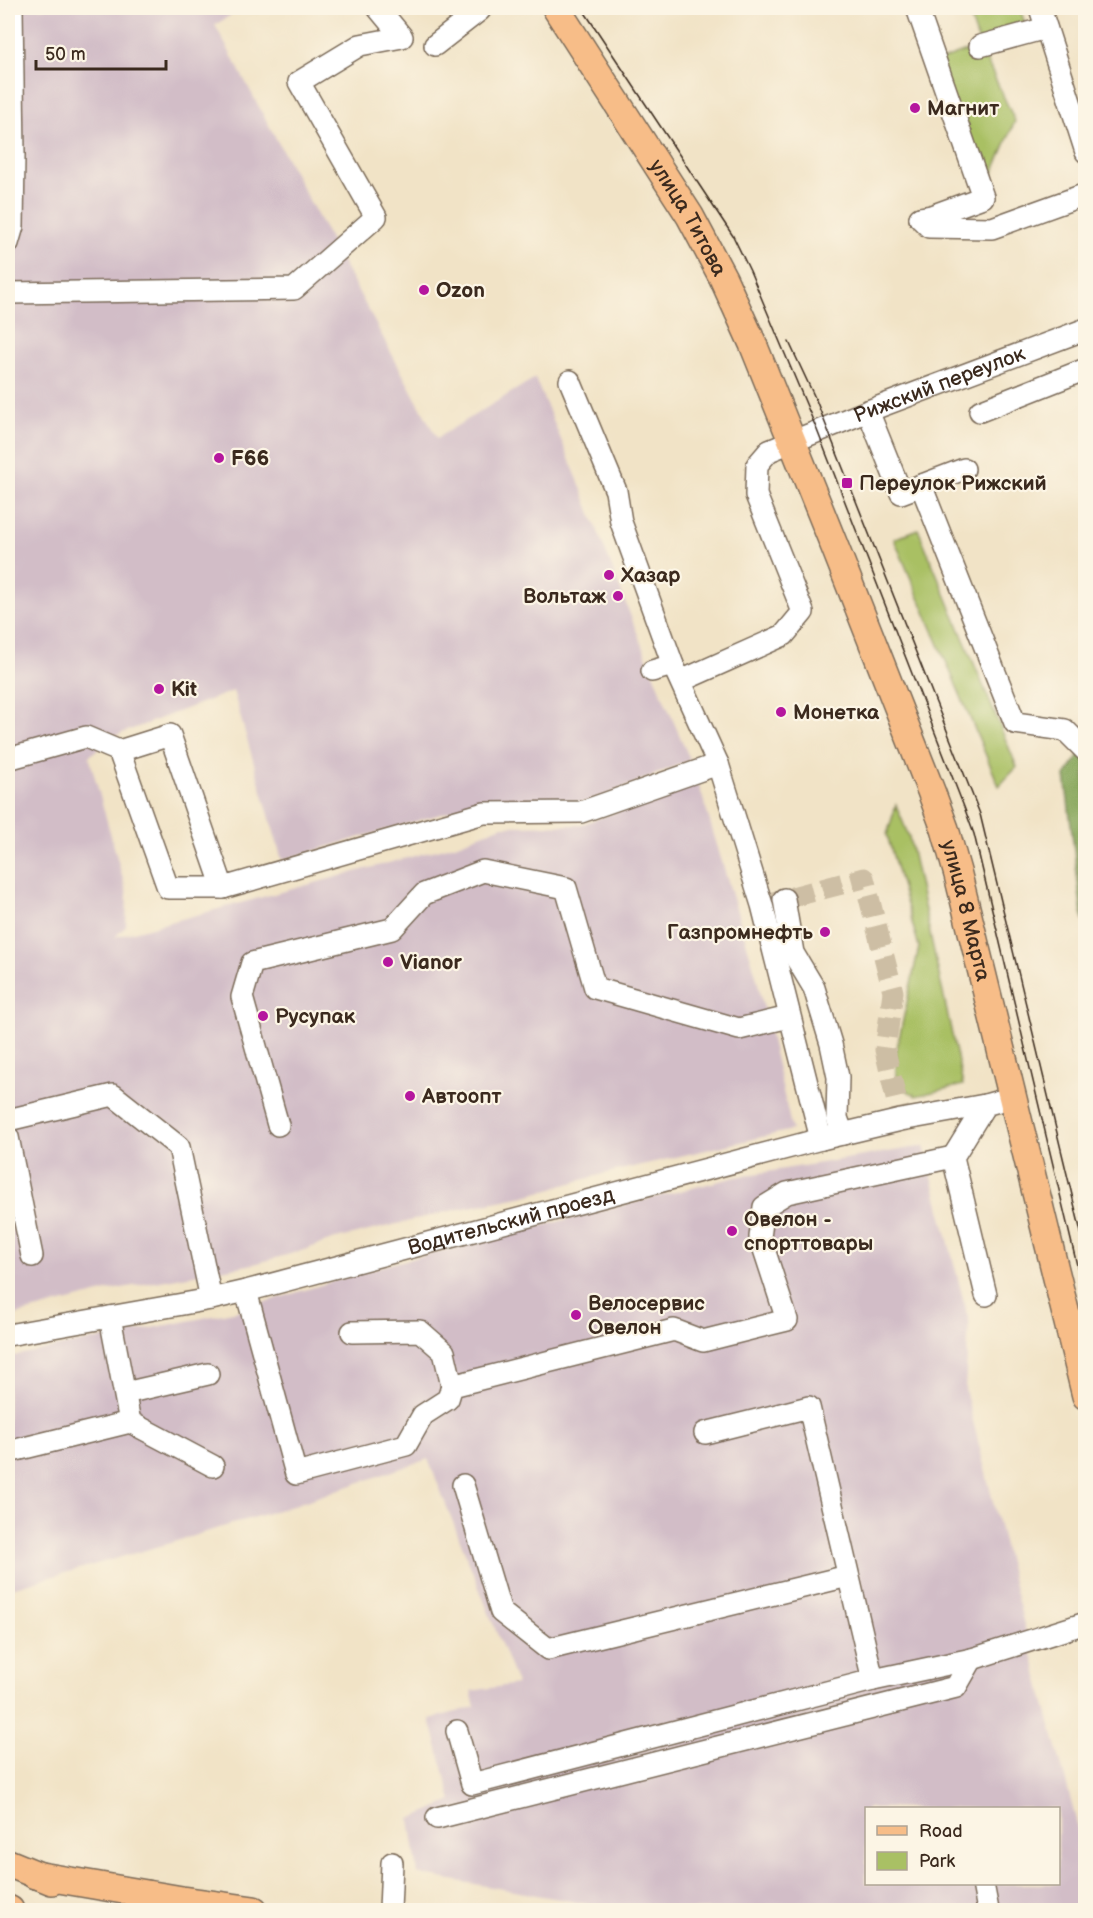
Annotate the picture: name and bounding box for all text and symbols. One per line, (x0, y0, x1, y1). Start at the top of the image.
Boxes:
scale bar (36, 33, 166, 71)
text: 50 m (45, 44, 86, 65)
place label: Магнит (927, 96, 999, 121)
marker: Магнит (908, 101, 922, 115)
street label: улица Титова (644, 154, 732, 281)
place label: Ozon (436, 278, 485, 303)
marker: Ozon (417, 283, 431, 297)
street label: Рижский переулок (850, 341, 1028, 428)
place label: F66 (231, 446, 269, 471)
marker: F66 (212, 451, 226, 465)
place label: Переулок Рижский (859, 471, 1047, 496)
marker: Переулок Рижский (840, 476, 854, 490)
place label: Хазар (620, 563, 681, 588)
marker: Хазар (602, 568, 616, 582)
place label: Вольтаж (523, 584, 606, 609)
marker: Вольтаж (611, 589, 625, 603)
place label: Kit (171, 677, 197, 702)
marker: Kit (152, 682, 166, 696)
place label: Монетка (793, 700, 880, 725)
marker: Монетка (774, 705, 788, 719)
street label: улица 8 Марта (936, 837, 996, 984)
place label: Газпромнефть (667, 920, 813, 945)
marker: Газпромнефть (818, 925, 832, 939)
place label: Vianor (400, 950, 463, 975)
marker: Vianor (381, 955, 395, 969)
place label: Русупак (275, 1004, 356, 1029)
marker: Русупак (256, 1009, 270, 1023)
place label: Автоопт (421, 1084, 502, 1109)
marker: Автоопт (403, 1089, 417, 1103)
street label: Водительский проезд (405, 1182, 617, 1260)
place label: Овелон - спорттовары (744, 1207, 873, 1256)
marker: Овелон - спорттовары (725, 1224, 739, 1238)
place label: Велосервис Овелон (588, 1291, 705, 1340)
marker: Велосервис Овелон (569, 1308, 583, 1322)
legend (865, 1807, 1060, 1885)
text: Road (919, 1821, 963, 1842)
text: Park (919, 1851, 955, 1872)

